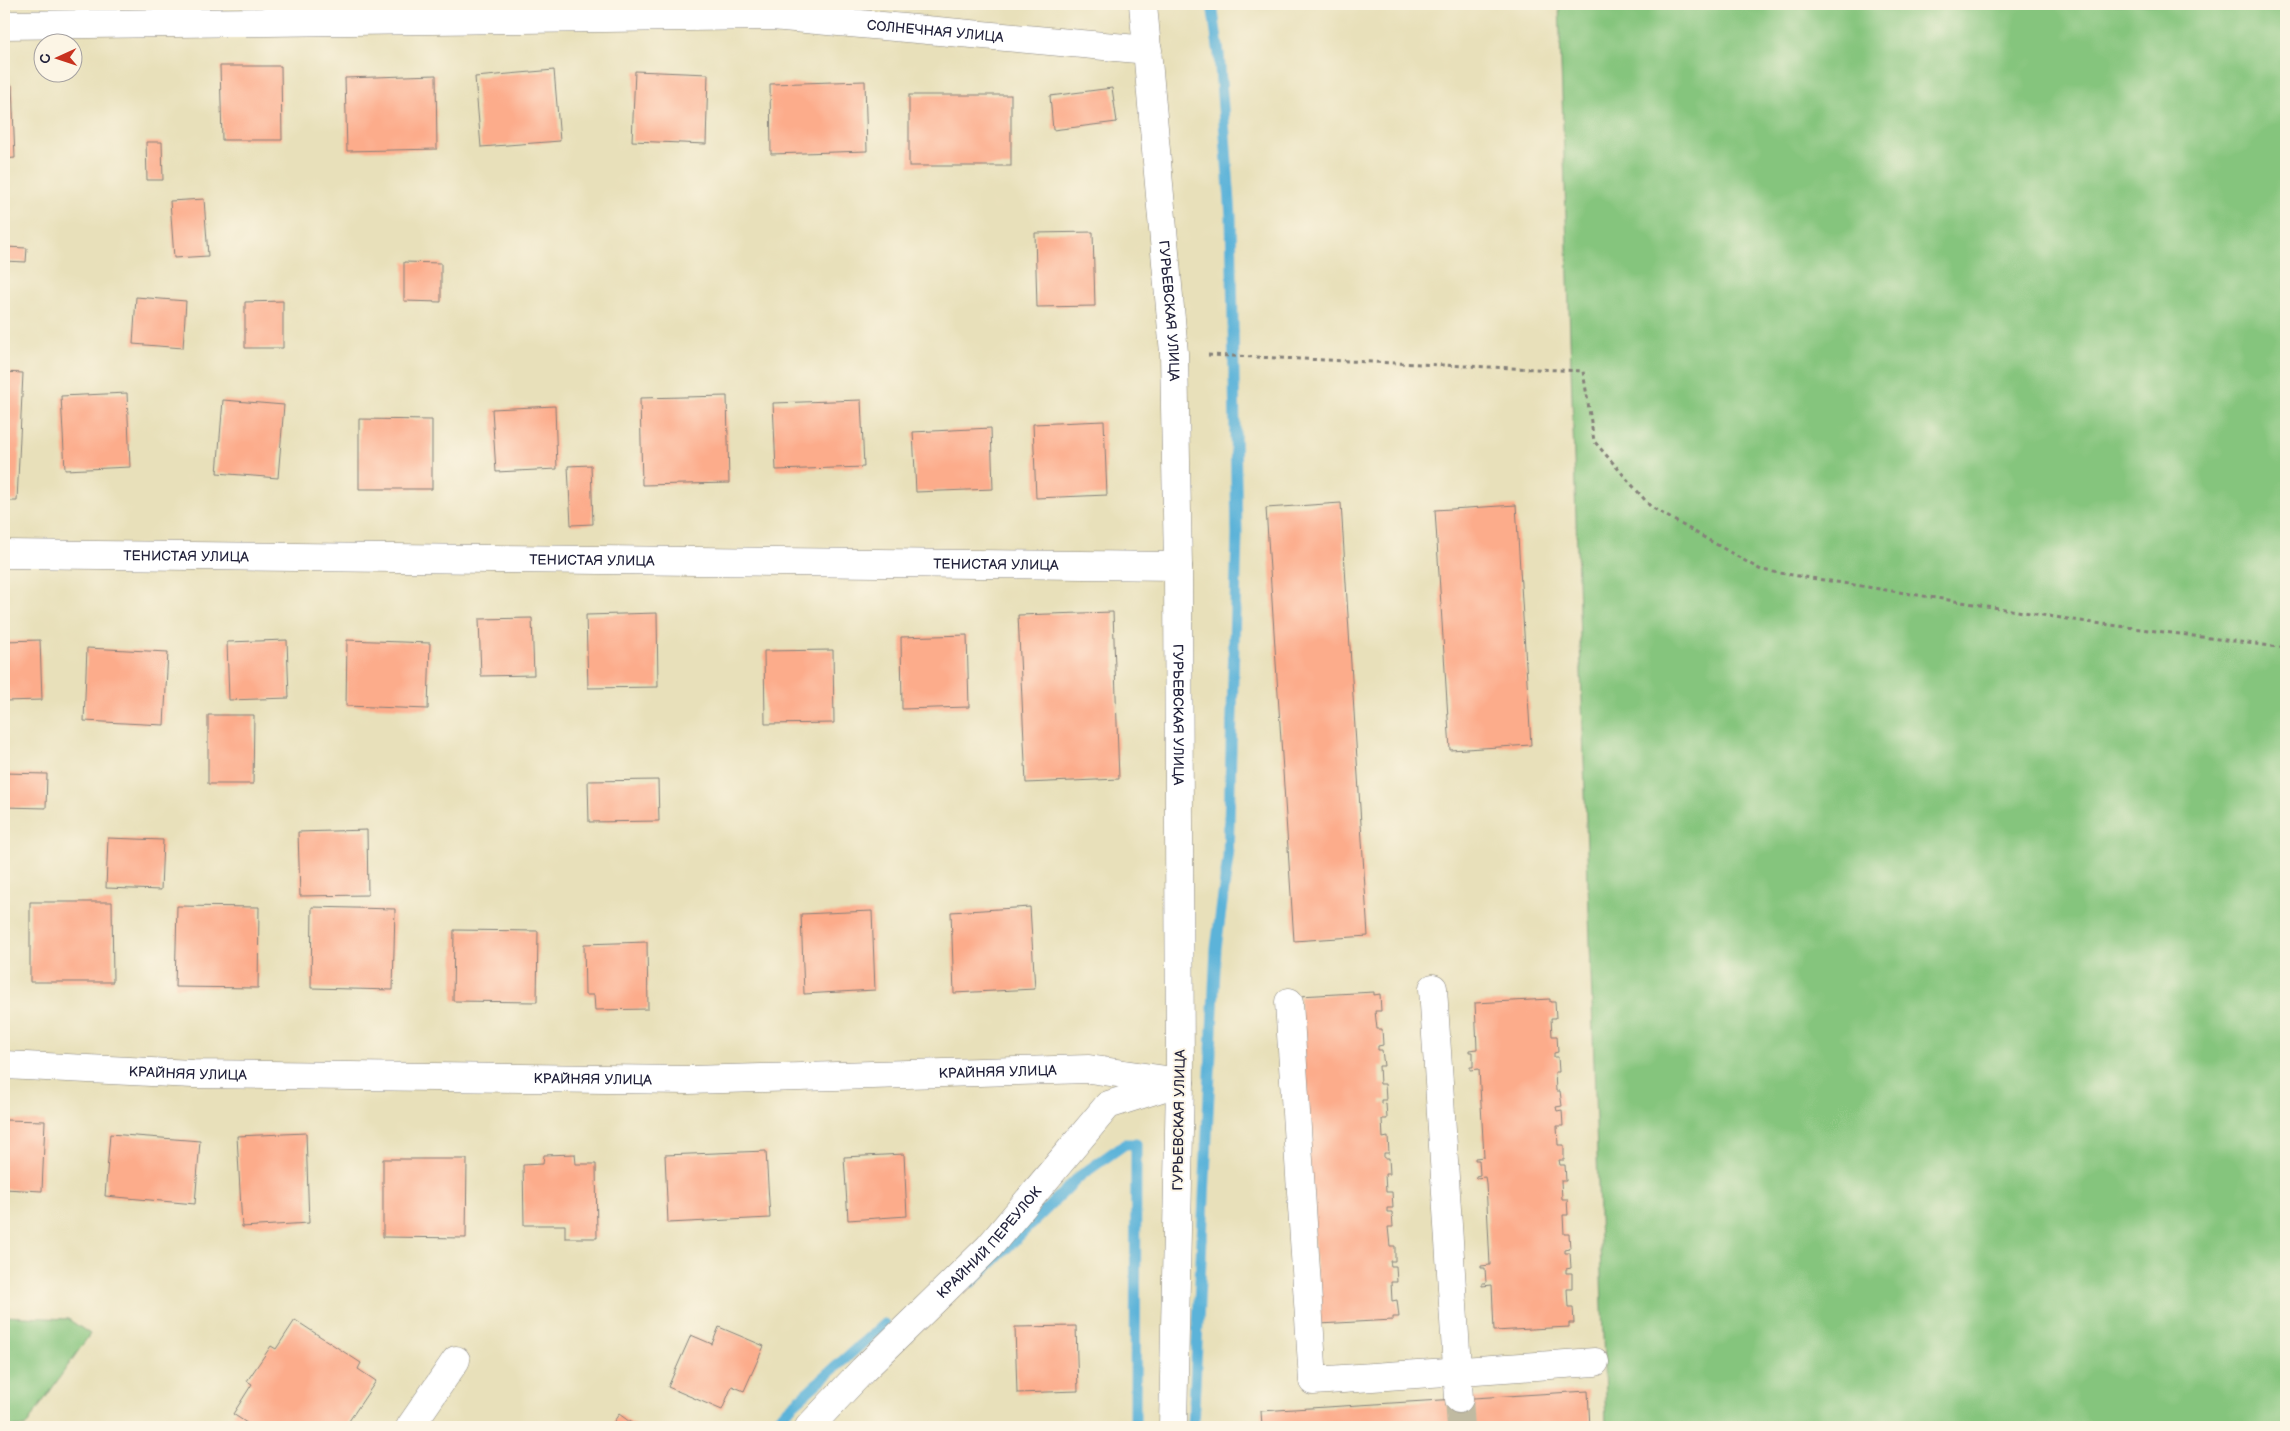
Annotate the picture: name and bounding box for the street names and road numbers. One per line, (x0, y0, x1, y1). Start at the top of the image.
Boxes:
street label: СОЛНЕЧНАЯ УЛИЦА (866, 16, 1005, 45)
street label: ГУРЬЕВСКАЯ УЛИЦА (1156, 240, 1183, 382)
street label: ТЕНИСТАЯ УЛИЦА (123, 547, 249, 565)
street label: ТЕНИСТАЯ УЛИЦА (529, 551, 655, 569)
street label: ТЕНИСТАЯ УЛИЦА (933, 555, 1059, 573)
street label: ГУРЬЕВСКАЯ УЛИЦА (1170, 644, 1187, 786)
street label: ГУРЬЕВСКАЯ УЛИЦА (1169, 1049, 1189, 1191)
street label: КРАЙНЯЯ УЛИЦА (938, 1061, 1057, 1082)
street label: КРАЙНЯЯ УЛИЦА (128, 1062, 248, 1083)
street label: КРАЙНЯЯ УЛИЦА (534, 1070, 652, 1088)
street label: КРАЙНИЙ ПЕРЕУЛОК (933, 1182, 1045, 1302)

